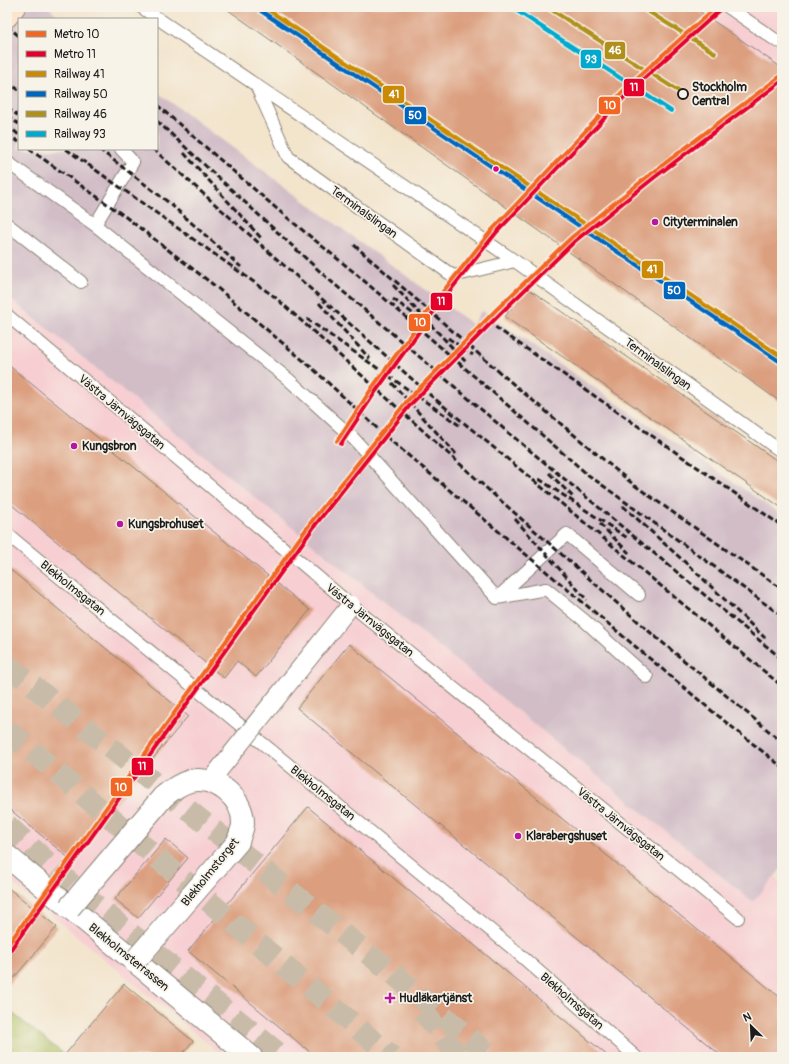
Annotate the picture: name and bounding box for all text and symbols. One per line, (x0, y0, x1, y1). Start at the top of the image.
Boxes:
legend (18, 18, 158, 150)
text: Metro 10 (54, 27, 99, 42)
line badge: 46 (604, 41, 626, 60)
text: 46 (608, 44, 622, 57)
text: Metro 11 (54, 47, 96, 62)
line badge: 93 (580, 49, 602, 69)
text: 93 (585, 53, 597, 66)
text: Railway 41 (54, 67, 105, 82)
line badge: 11 (623, 78, 645, 97)
place label: Stockholm Central (692, 80, 747, 109)
text: 11 (630, 81, 638, 94)
line badge: 41 (382, 85, 405, 104)
text: Railway 50 (54, 87, 108, 102)
text: 41 (388, 88, 399, 101)
marker: Stockholm Central (677, 88, 689, 100)
line badge: 10 (598, 96, 621, 115)
text: 10 (604, 99, 616, 112)
line badge: 50 (404, 106, 427, 125)
text: Railway 46 (54, 107, 107, 122)
text: 50 (408, 109, 422, 122)
text: Railway 93 (54, 127, 106, 142)
unlabelled marker (491, 164, 501, 174)
street label: Terminalslingan (327, 183, 400, 242)
place label: Cityterminalen (663, 215, 738, 230)
marker: Cityterminalen (650, 217, 660, 227)
line badge: 41 (641, 260, 664, 279)
text: 41 (646, 263, 657, 276)
line badge: 50 (663, 281, 686, 300)
text: 50 (667, 284, 681, 297)
line badge: 11 (430, 292, 453, 311)
text: 11 (437, 295, 445, 308)
line badge: 10 (408, 313, 431, 332)
text: 10 (414, 316, 426, 329)
street label: Terminalslingan (621, 335, 694, 394)
street label: Västra Järnvägsgatan (75, 372, 168, 453)
place label: Kungsbron (82, 439, 137, 454)
marker: Kungsbron (69, 441, 79, 451)
place label: Kungsbrohuset (128, 517, 205, 532)
marker: Kungsbrohuset (115, 519, 125, 529)
street label: Blekholmsgatan (37, 558, 108, 619)
street label: Västra Järnvägsgatan (323, 580, 417, 661)
line badge: 11 (131, 757, 154, 776)
text: 11 (138, 760, 146, 773)
street label: Blekholmsgatan (287, 763, 358, 824)
line badge: 10 (110, 777, 133, 797)
text: 10 (115, 781, 127, 794)
street label: Västra Järnvägsgatan (574, 784, 668, 865)
place label: Klarabergshuset (526, 829, 608, 844)
marker: Klarabergshuset (513, 831, 523, 841)
street label: Blekholmstorget (178, 835, 243, 910)
street label: Blekholmsterrassen (85, 920, 172, 995)
street label: Blekholmsgatan (537, 970, 607, 1033)
place label: Hudläkartjänst (399, 991, 473, 1006)
marker: Hudläkartjänst (384, 992, 396, 1004)
north arrow (731, 1006, 771, 1046)
text: N (741, 1010, 754, 1025)

